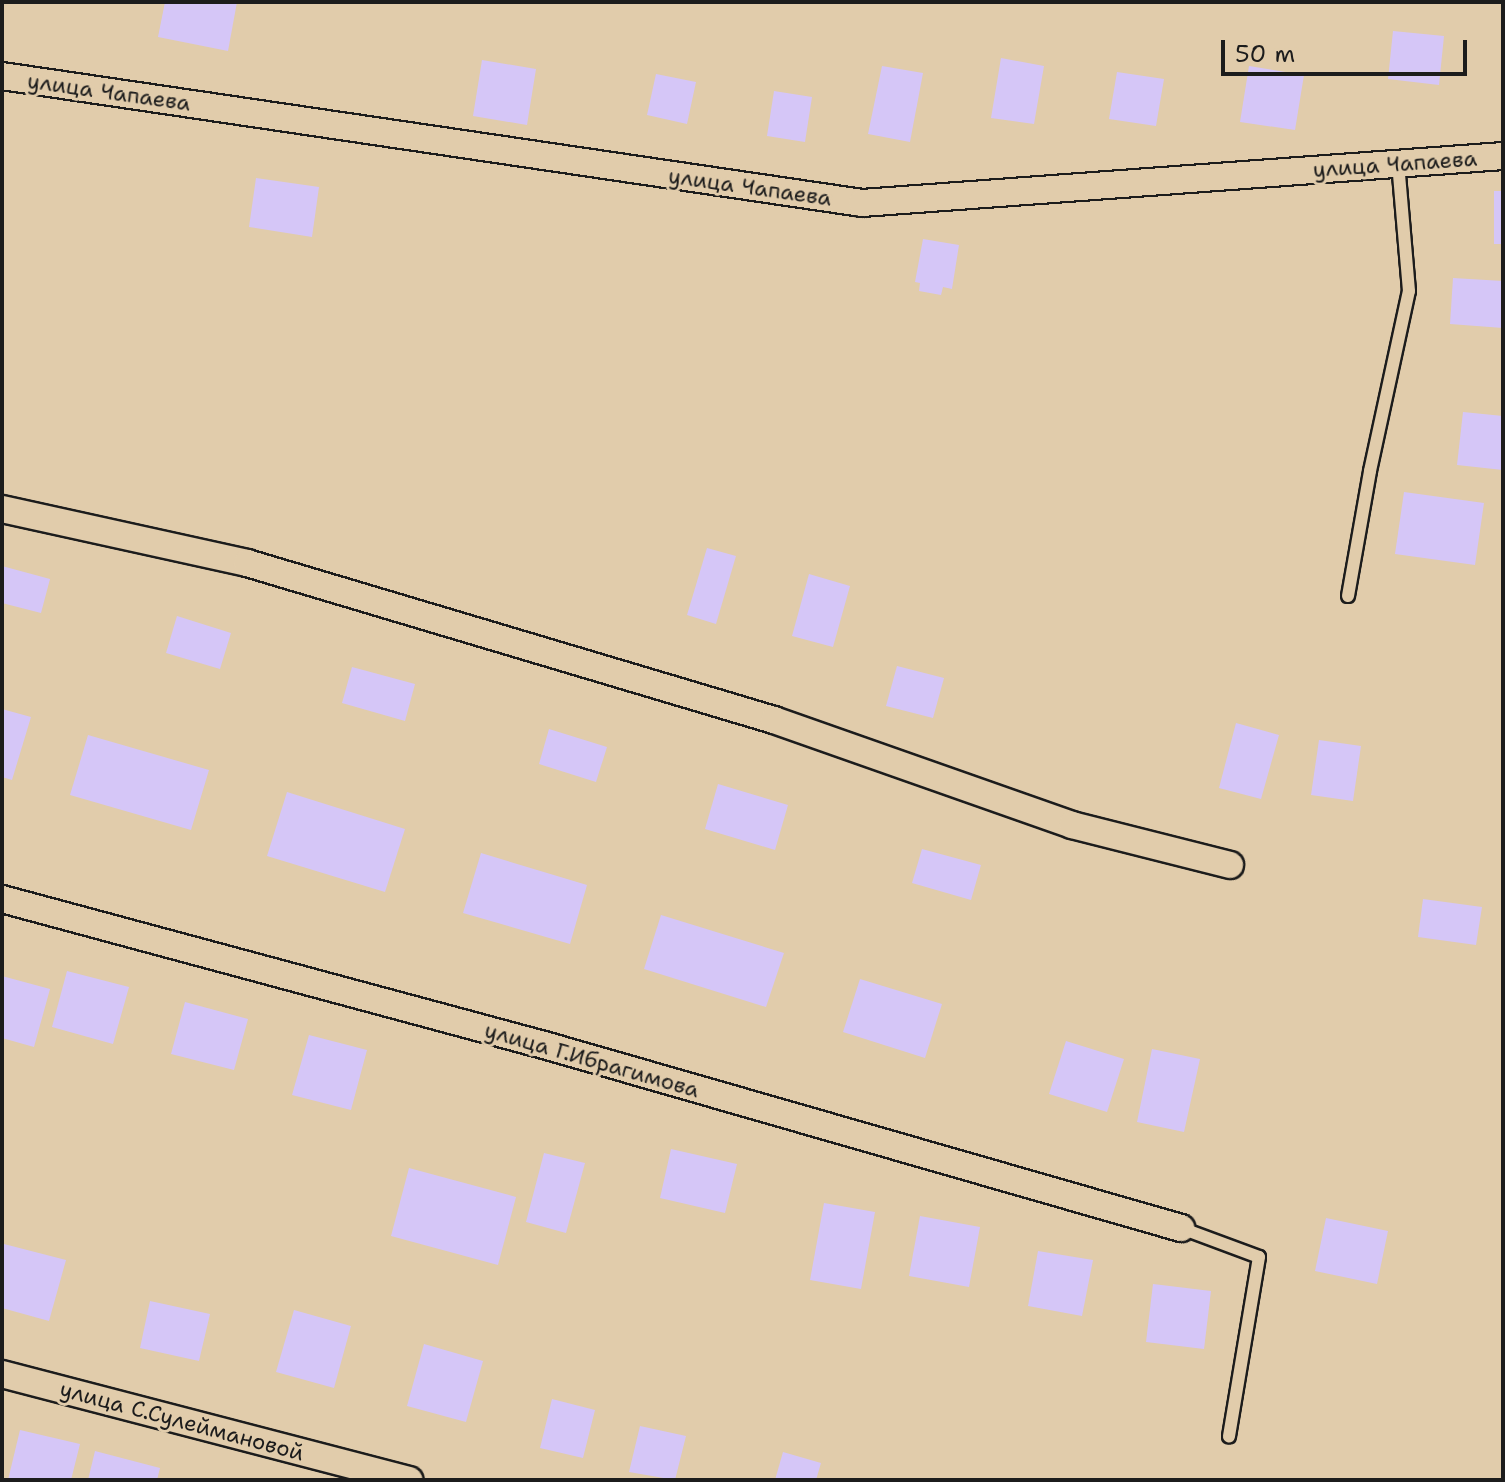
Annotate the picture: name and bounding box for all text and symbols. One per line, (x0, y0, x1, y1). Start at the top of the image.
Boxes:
scale bar (1225, 24, 1471, 74)
text: 50 m (1235, 38, 1295, 70)
street label: улица Чапаева (26, 67, 192, 117)
street label: улица Чапаева (1312, 145, 1478, 183)
street label: улица Чапаева (667, 162, 833, 212)
street label: улица Г.Ибрагимова (482, 1017, 702, 1103)
street label: улица С.Сулеймановой (57, 1376, 307, 1466)

